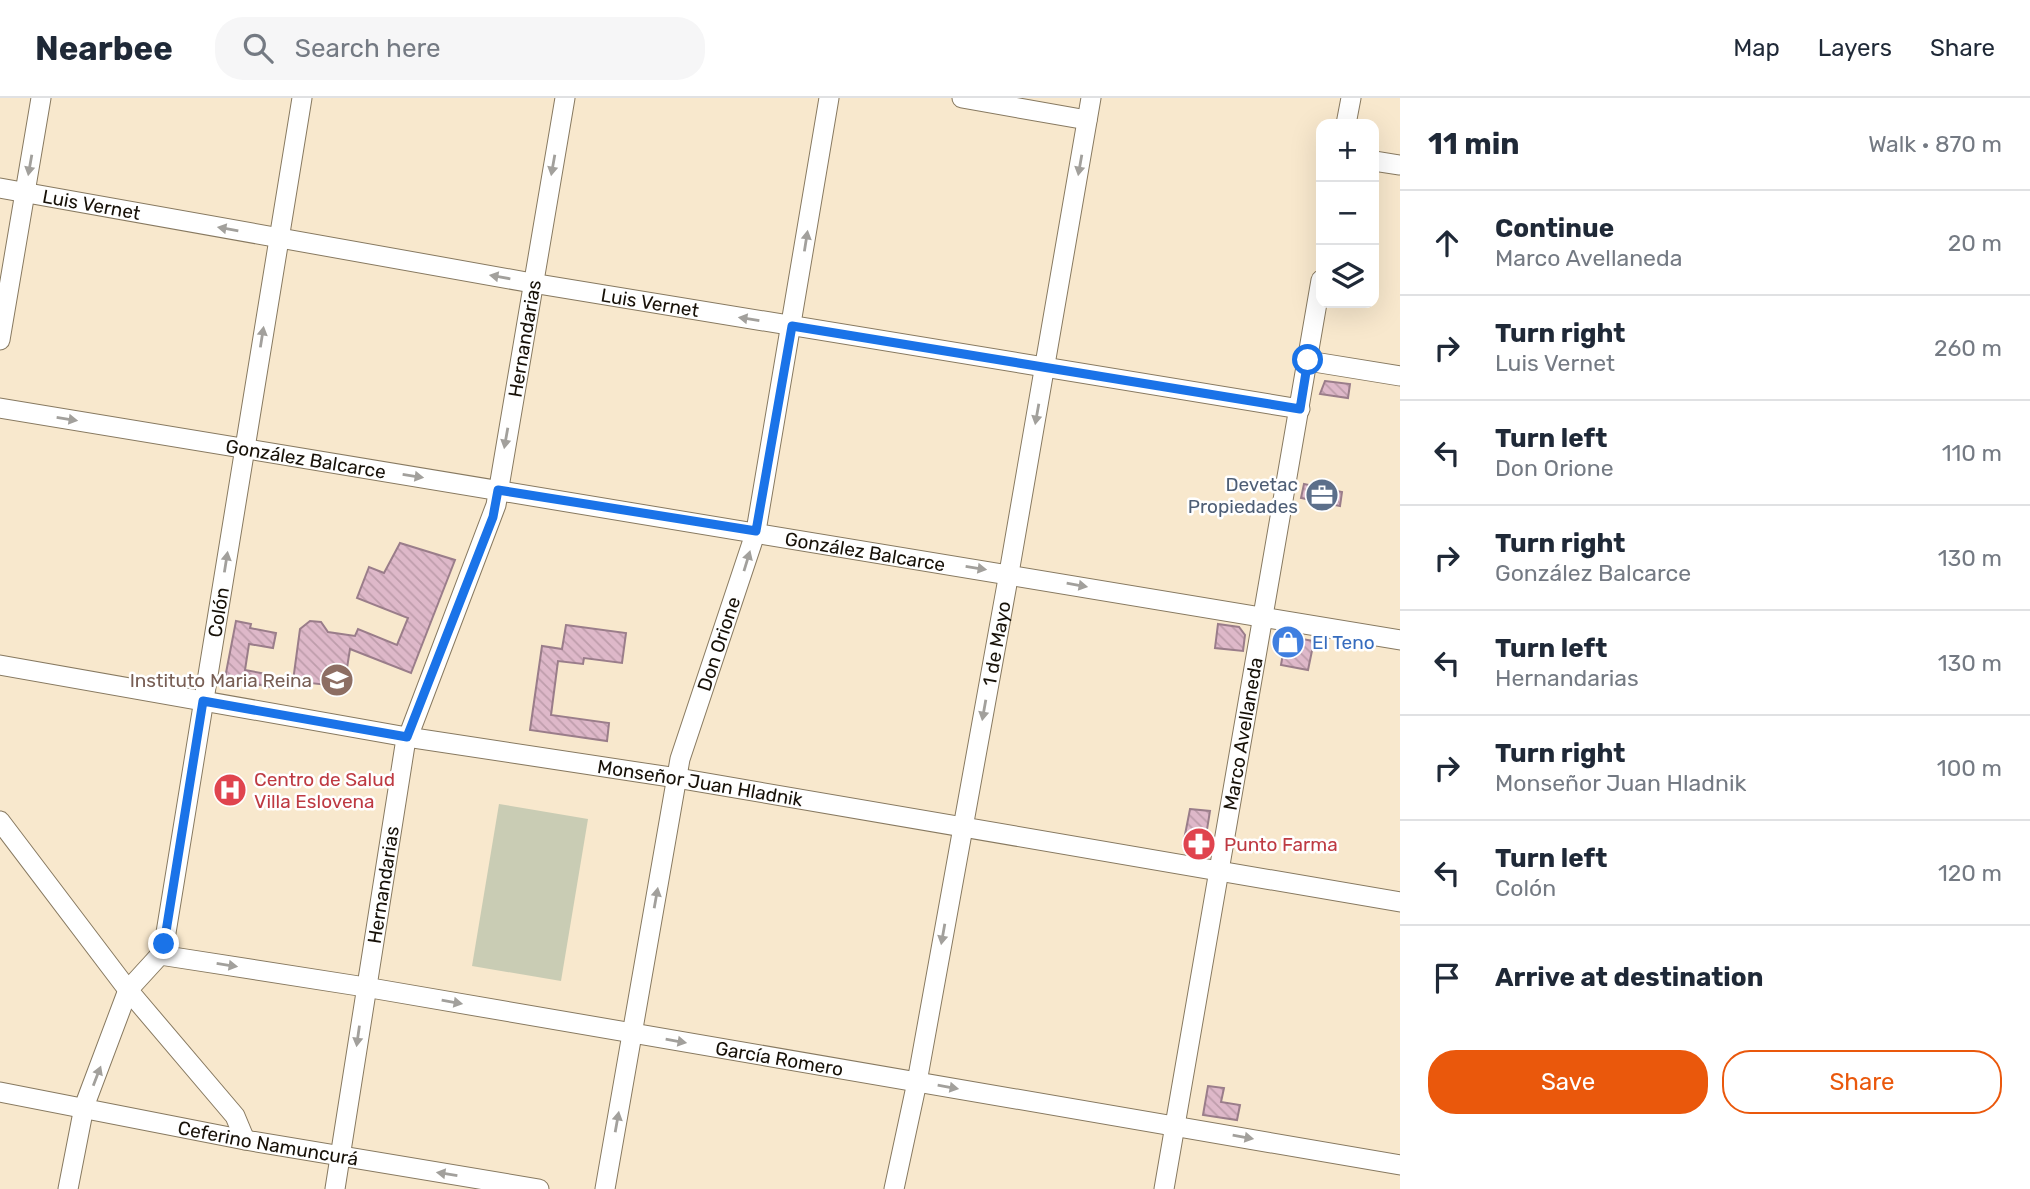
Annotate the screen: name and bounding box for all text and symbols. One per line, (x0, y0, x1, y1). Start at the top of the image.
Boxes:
search box (215, 17, 705, 80)
text: Nearbee (35, 29, 173, 68)
icon: search (239, 29, 277, 67)
text: Search here (295, 33, 441, 64)
text: Map (1733, 34, 1780, 62)
text: Layers (1818, 34, 1892, 62)
text: Share (1930, 34, 1995, 62)
map controls (1316, 119, 1379, 308)
button: + (1316, 119, 1379, 182)
text: 11 min (1428, 126, 1520, 162)
text: Walk · 870 m (1868, 130, 2002, 158)
one-way arrow (24, 154, 35, 176)
one-way arrow (547, 154, 558, 176)
one-way arrow (1074, 154, 1085, 176)
button: − (1316, 182, 1379, 245)
street label: Luis Vernet (41, 184, 143, 224)
text: Continue (1495, 213, 1614, 244)
one-way arrow (217, 223, 239, 234)
icon: ahead (1428, 224, 1466, 262)
text: 20 m (1948, 229, 2002, 257)
one-way arrow (801, 230, 812, 252)
text: Marco Avellaneda (1495, 244, 1682, 272)
button: layers (1316, 245, 1379, 308)
one-way arrow (489, 271, 511, 282)
street label: Hernandarias (503, 278, 545, 399)
street label: Luis Vernet (599, 283, 701, 322)
one-way arrow (738, 313, 760, 324)
text: Turn right (1495, 318, 1625, 349)
one-way arrow (257, 326, 268, 348)
icon: right (1428, 329, 1466, 367)
text: 260 m (1934, 334, 2002, 362)
route start (1292, 344, 1323, 375)
text: Luis Vernet (1495, 349, 1615, 377)
one-way arrow (1031, 403, 1042, 425)
one-way arrow (56, 414, 78, 425)
text: Turn left (1495, 423, 1607, 454)
one-way arrow (500, 427, 511, 449)
street label: González Balcarce (224, 434, 388, 483)
icon: left (1428, 434, 1466, 472)
text: 110 m (1942, 439, 2002, 467)
text: Don Orione (1495, 454, 1614, 482)
one-way arrow (402, 471, 424, 482)
place label: Devetac Propiedades (1188, 473, 1298, 518)
office icon: Devetac Propiedades (1303, 476, 1341, 514)
street label: González Balcarce (783, 527, 947, 576)
text: Turn right (1495, 528, 1625, 559)
icon: right (1428, 539, 1466, 577)
text: 130 m (1938, 544, 2002, 572)
one-way arrow (221, 550, 232, 572)
one-way arrow (743, 550, 753, 571)
text: González Balcarce (1495, 559, 1691, 587)
one-way arrow (965, 563, 987, 574)
one-way arrow (1066, 580, 1088, 591)
street label: Colón (203, 585, 234, 639)
street label: Don Orione (692, 594, 745, 694)
street label: 1 de Mayo (977, 599, 1015, 688)
shop icon: El Teno (1269, 623, 1307, 661)
place label: El Teno (1312, 631, 1375, 654)
text: Turn left (1495, 633, 1607, 664)
icon: left (1428, 644, 1466, 682)
text: 130 m (1938, 649, 2002, 677)
street label: Marco Avellaneda (1218, 655, 1267, 812)
school or university icon: Instituto Maria Reina (318, 661, 356, 699)
text: Hernandarias (1495, 664, 1639, 692)
place label: Instituto Maria Reina (130, 669, 312, 692)
one-way arrow (978, 699, 989, 721)
text: Turn right (1495, 738, 1625, 769)
icon: right (1428, 749, 1466, 787)
text: 100 m (1937, 754, 2002, 782)
street label: Monseñor Juan Hladnik (596, 755, 805, 811)
place label: Centro de Salud Villa Eslovena (254, 768, 395, 813)
text: Monseñor Juan Hladnik (1495, 769, 1746, 797)
hospital icon: Centro de Salud Villa Eslovena (211, 771, 249, 809)
street label: Hernandarias (362, 824, 404, 945)
pharmacy icon: Punto Farma (1180, 825, 1218, 863)
place label: Punto Farma (1224, 833, 1338, 856)
text: Turn left (1495, 843, 1607, 874)
icon: left (1428, 854, 1466, 892)
text: 120 m (1938, 859, 2002, 887)
text: Colón (1495, 874, 1556, 902)
one-way arrow (651, 887, 662, 909)
one-way arrow (938, 923, 949, 945)
route end (148, 928, 179, 959)
icon: arrive (1428, 959, 1466, 997)
one-way arrow (216, 960, 238, 971)
text: Arrive at destination (1495, 962, 1763, 993)
one-way arrow (441, 997, 463, 1008)
one-way arrow (352, 1025, 363, 1047)
one-way arrow (665, 1036, 687, 1047)
street label: García Romero (714, 1036, 845, 1081)
button: Save (1428, 1050, 1708, 1114)
button: Share (1722, 1050, 2002, 1114)
one-way arrow (91, 1065, 102, 1086)
one-way arrow (938, 1082, 960, 1093)
one-way arrow (612, 1111, 623, 1133)
street label: Ceferino Namuncurá (176, 1116, 360, 1170)
one-way arrow (1232, 1132, 1254, 1143)
one-way arrow (436, 1168, 458, 1179)

